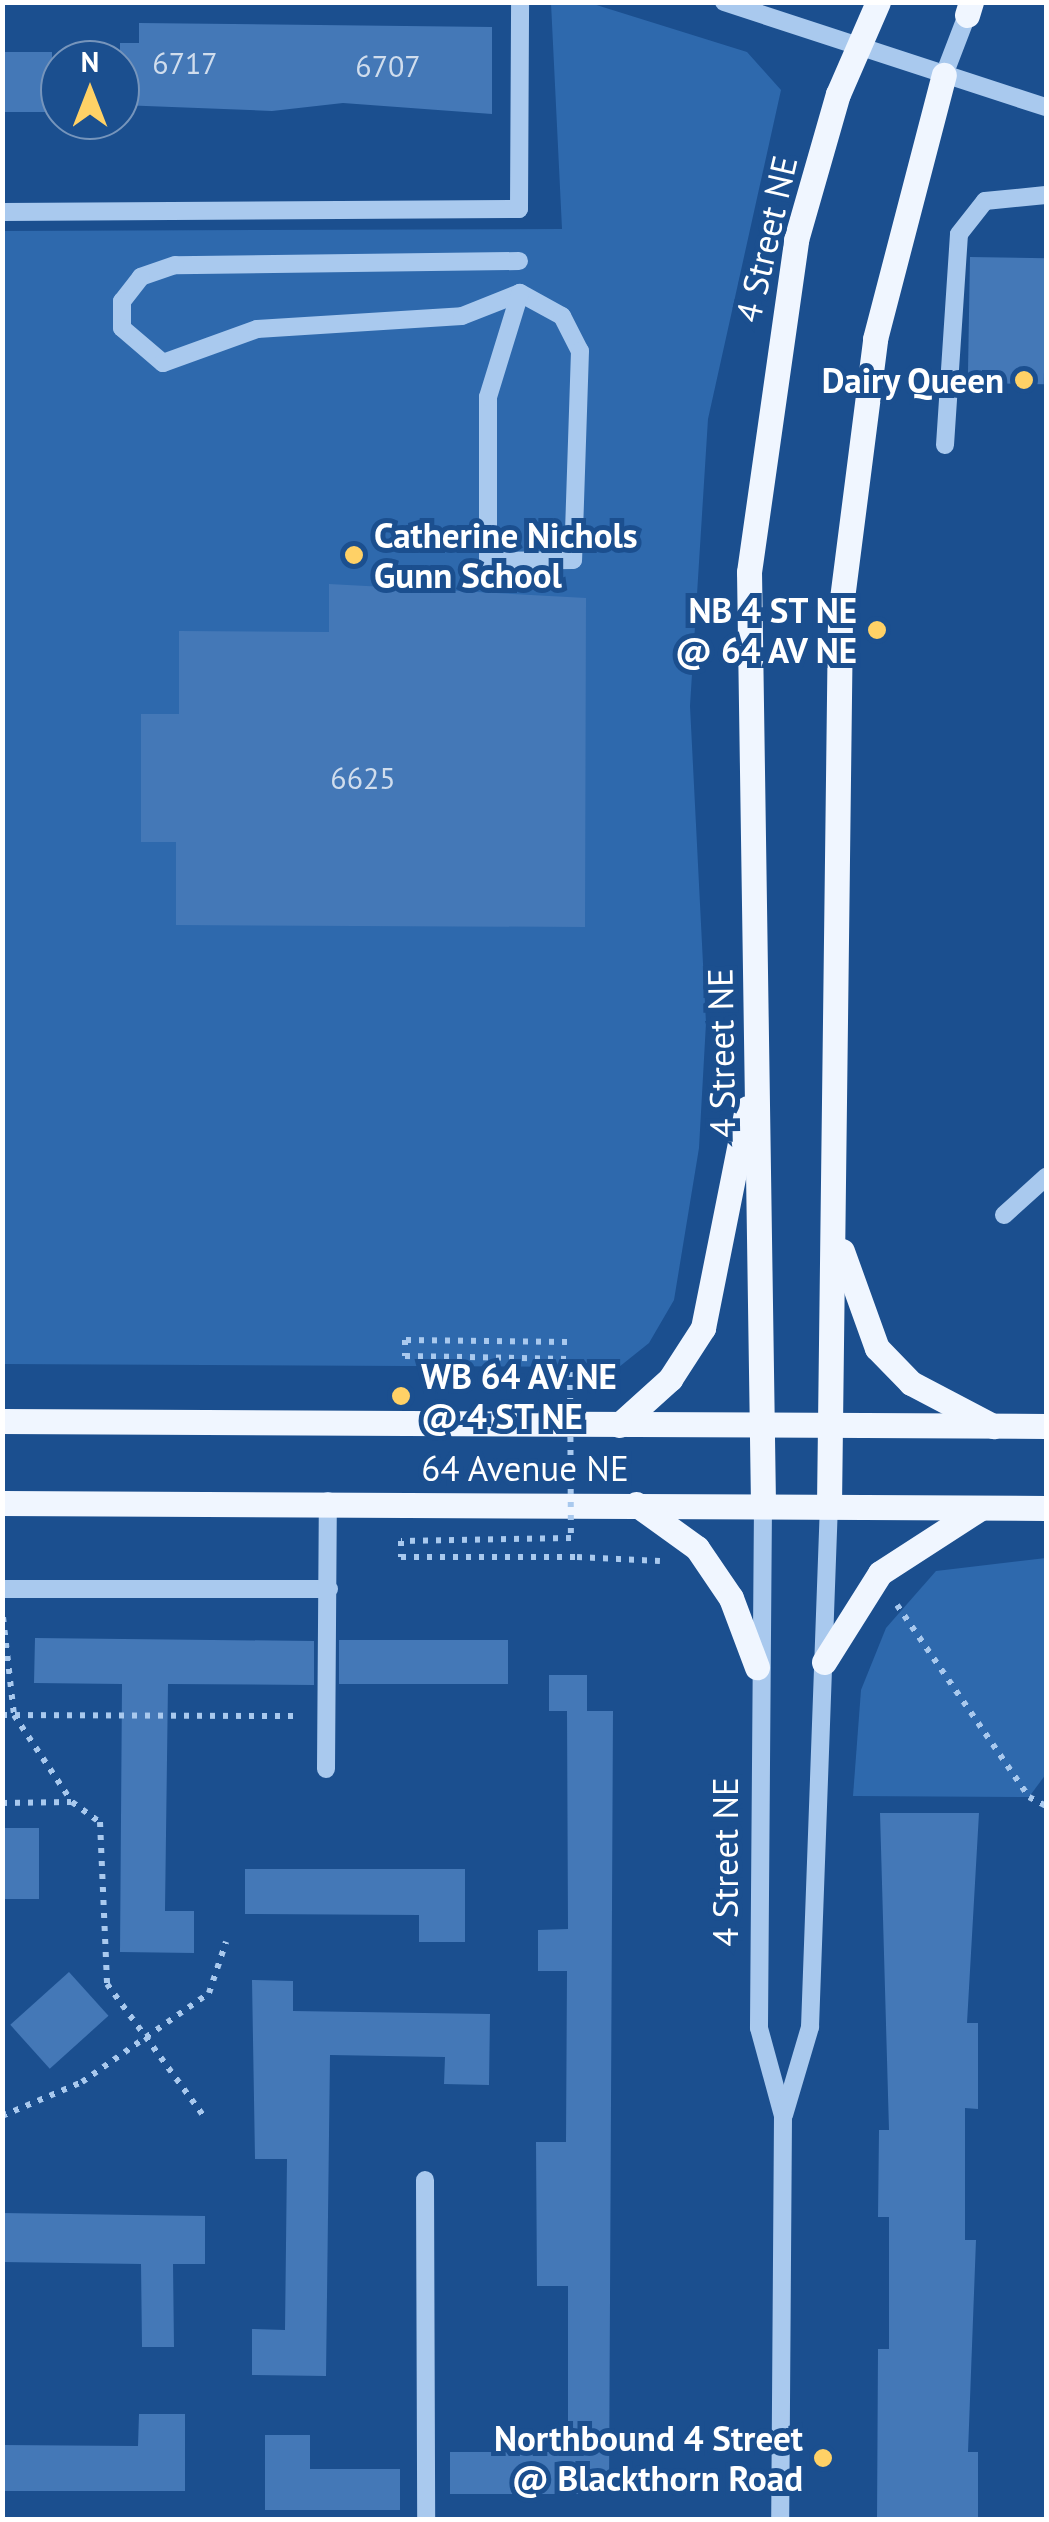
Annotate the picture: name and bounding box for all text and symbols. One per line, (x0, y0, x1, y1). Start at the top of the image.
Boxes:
north arrow (40, 40, 140, 140)
text: N (81, 43, 99, 80)
house number: 6717 (152, 45, 218, 81)
house number: 6707 (355, 48, 421, 84)
street label: 4 Street NE (726, 152, 806, 326)
place label: Dairy Queen (820, 359, 1004, 401)
marker: Dairy Queen (1013, 369, 1035, 391)
place label: Catherine Nichols Gunn School (374, 514, 638, 596)
marker: Catherine Nichols Gunn School (343, 544, 365, 566)
place label: NB 4 ST NE @ 64 AV NE (673, 589, 857, 671)
marker: NB 4 ST NE @ 64 AV NE (866, 619, 888, 641)
house number: 6625 (330, 760, 396, 796)
street label: 4 Street NE (699, 968, 743, 1138)
place label: WB 64 AV NE @ 4 ST NE (421, 1355, 619, 1437)
marker: WB 64 AV NE @ 4 ST NE (390, 1385, 412, 1407)
street label: 64 Avenue NE (421, 1447, 629, 1489)
street label: 4 Street NE (704, 1777, 746, 1947)
place label: Northbound 4 Street @ Blackthorn Road (494, 2417, 803, 2499)
marker: Northbound 4 Street @ Blackthorn Road (812, 2447, 834, 2469)

